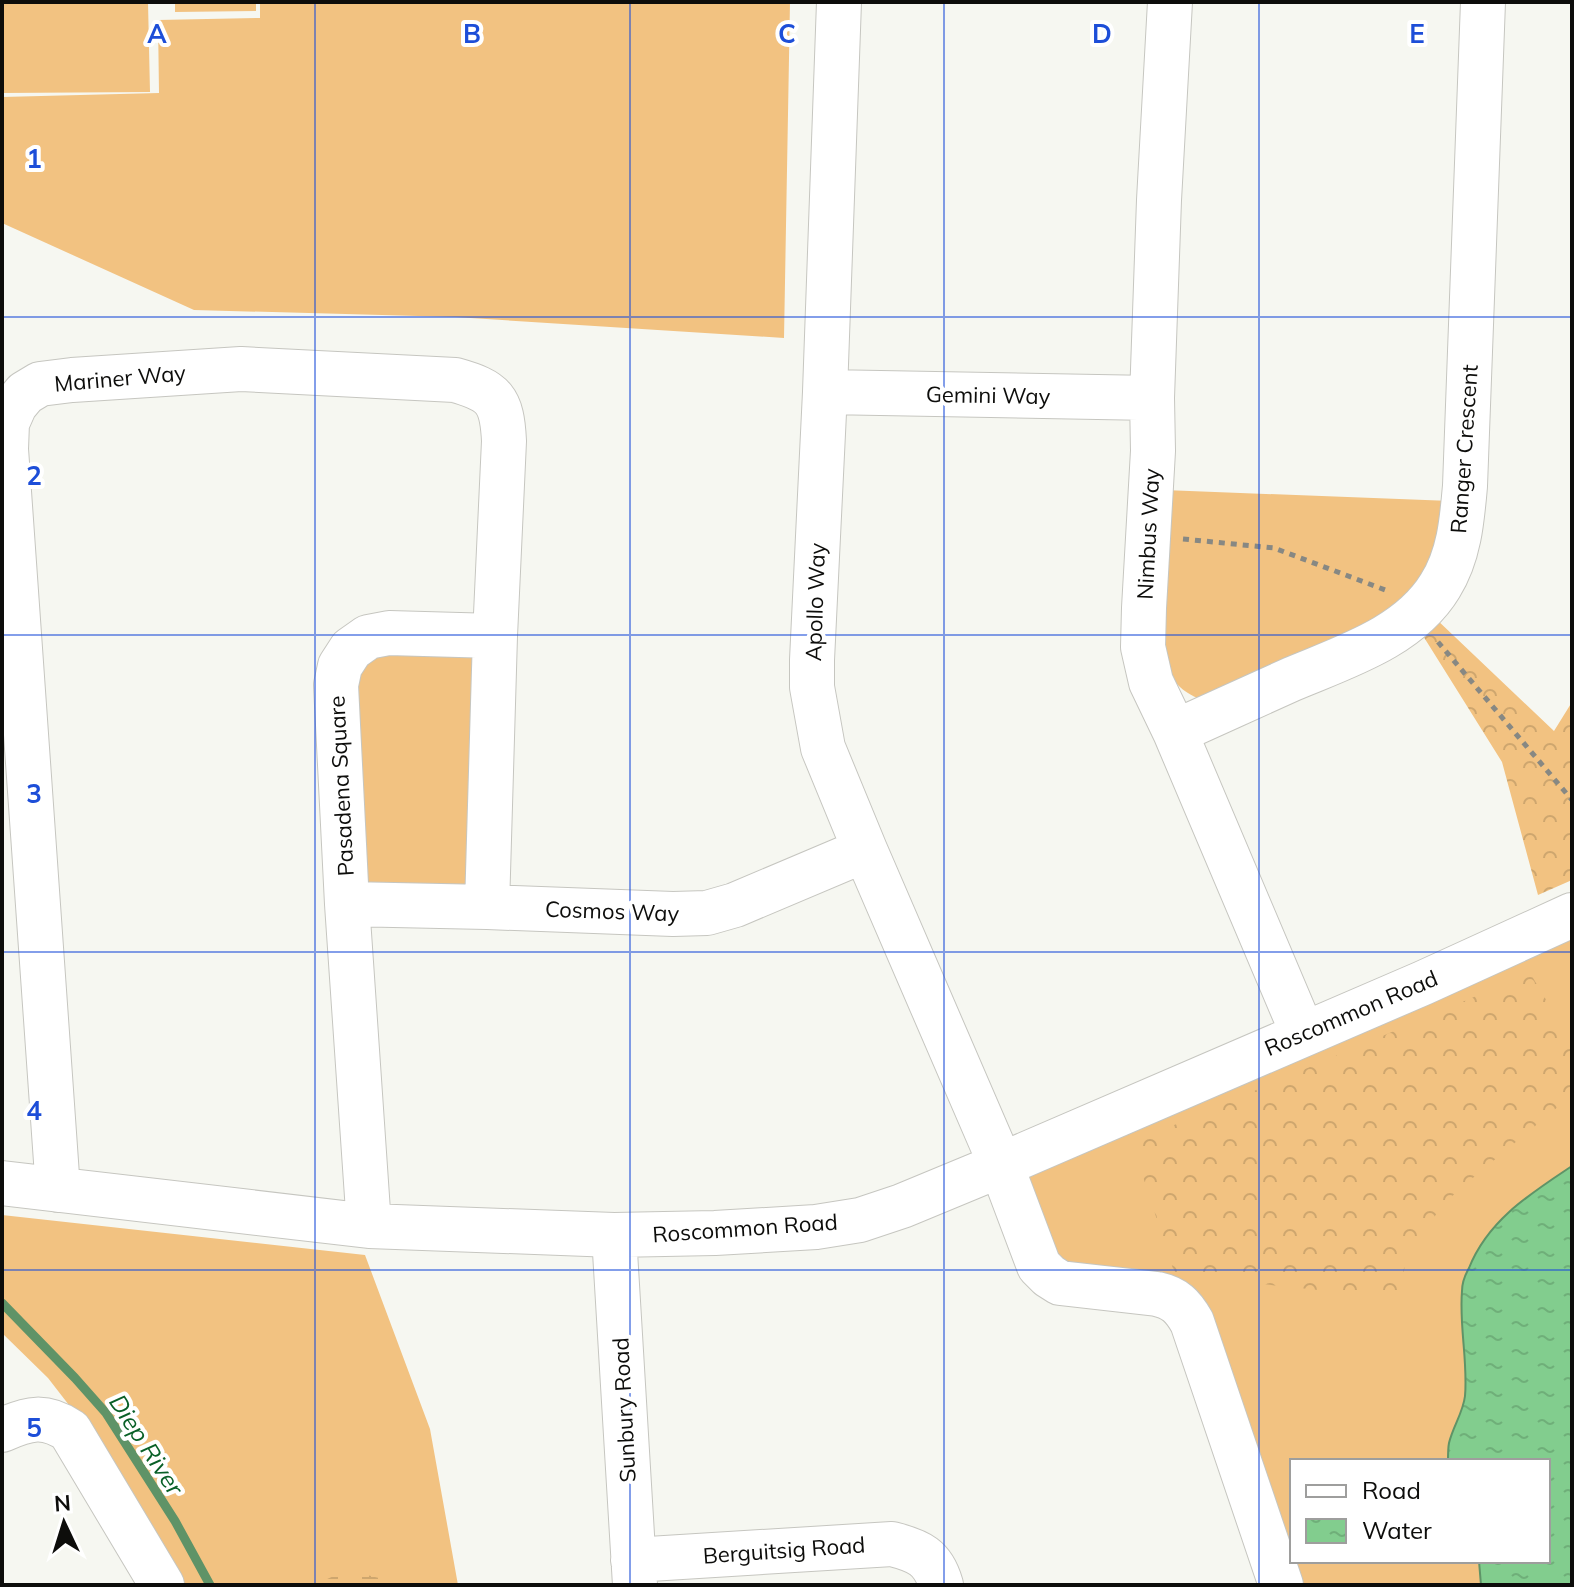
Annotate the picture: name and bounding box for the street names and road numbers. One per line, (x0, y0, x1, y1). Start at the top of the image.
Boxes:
street label: Mariner Way (53, 358, 187, 398)
street label: Ranger Crescent (1444, 363, 1484, 534)
street label: Gemini Way (926, 380, 1051, 410)
street label: Nimbus Way (1131, 467, 1165, 600)
street label: Apollo Way (799, 542, 831, 662)
street label: Pasadena Square (322, 695, 360, 877)
street label: Cosmos Way (544, 895, 680, 927)
street label: Roscommon Road (1260, 964, 1442, 1062)
street label: Roscommon Road (652, 1208, 838, 1248)
street label: Sunbury Road (606, 1337, 642, 1483)
street label: Berguitsig Road (702, 1530, 866, 1570)

